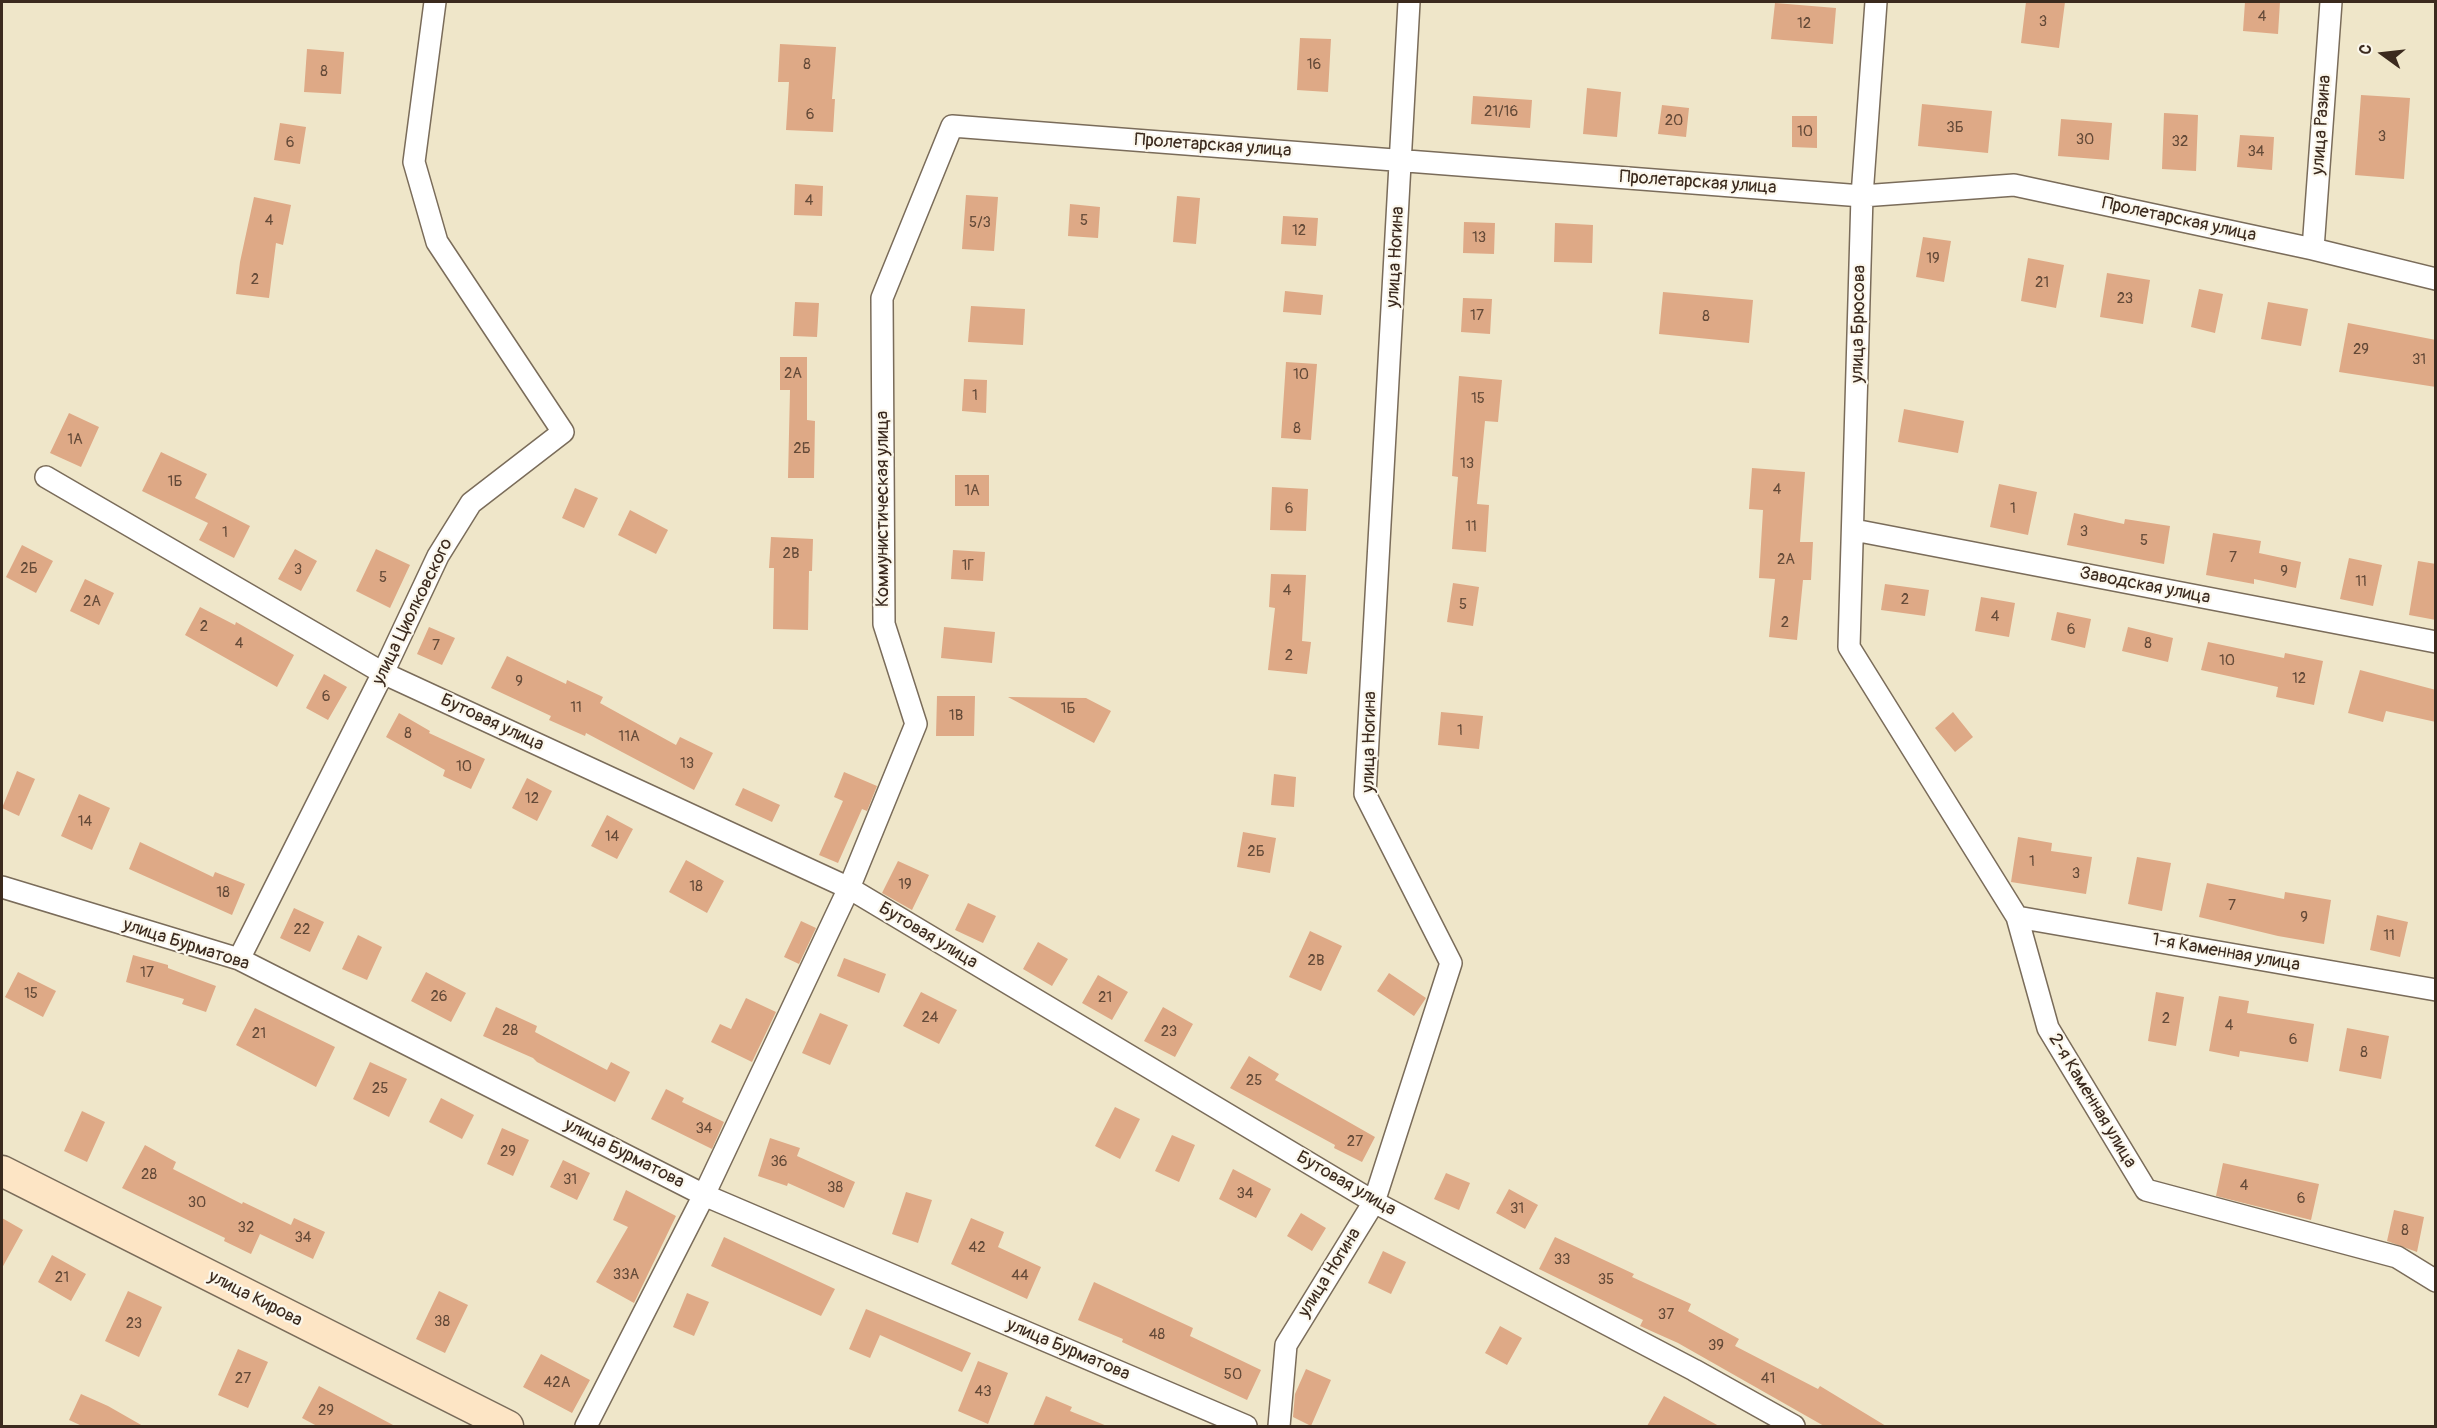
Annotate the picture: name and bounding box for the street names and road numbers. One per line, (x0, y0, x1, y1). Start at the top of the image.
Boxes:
street label: улица Разина (2308, 74, 2336, 176)
street label: Пролетарская улица (1134, 130, 1292, 162)
street label: Пролетарская улица (1619, 167, 1777, 199)
street label: Пролетарская улица (2100, 193, 2258, 247)
street label: улица Ногина (1383, 206, 1409, 308)
street label: улица Брюсова (1847, 265, 1871, 383)
street label: Коммунистическая улица (872, 411, 894, 607)
street label: улица Циолковского (368, 535, 458, 689)
street label: Заводская улица (2078, 563, 2212, 609)
street label: Бутовая улица (437, 690, 547, 756)
street label: улица Ногина (1358, 691, 1382, 793)
street label: Бутовая улица (875, 898, 981, 974)
street label: улица Бурматова (120, 914, 252, 976)
street label: 1-я Каменная улица (2150, 929, 2302, 977)
street label: 2-я Каменная улица (2043, 1030, 2141, 1172)
street label: улица Бурматова (560, 1114, 688, 1194)
street label: Бутовая улица (1292, 1147, 1400, 1221)
street label: улица Ногина (1294, 1224, 1366, 1322)
street label: улица Кирова (204, 1266, 306, 1332)
street label: улица Бурматова (1003, 1314, 1133, 1386)

